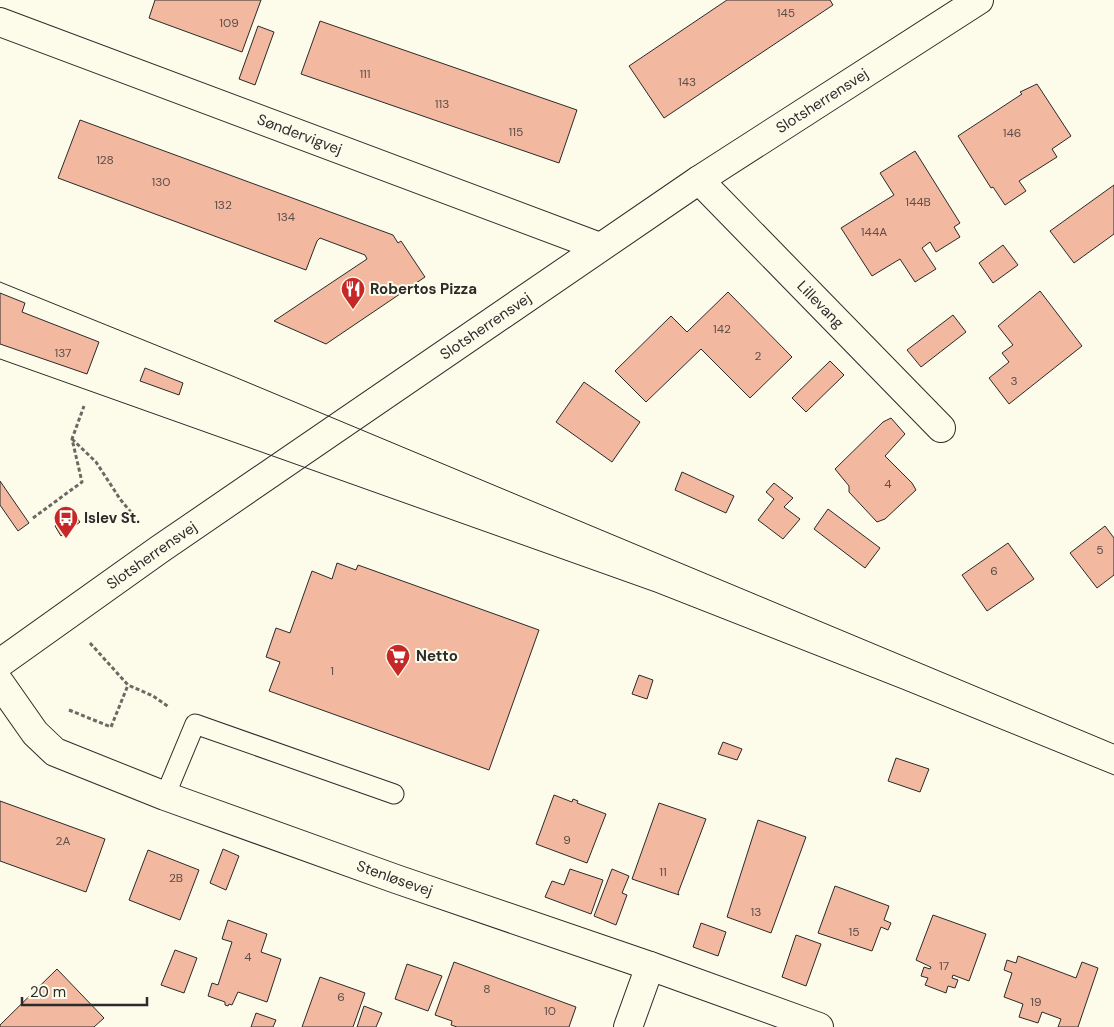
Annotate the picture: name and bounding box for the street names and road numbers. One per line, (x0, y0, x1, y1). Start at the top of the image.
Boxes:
street label: Slotsherrensvej (772, 64, 872, 138)
street label: Søndervigvej (254, 109, 345, 159)
street label: Lillevang (793, 276, 848, 333)
street label: Slotsherrensvej (436, 288, 535, 364)
street label: Slotsherrensvej (102, 517, 201, 594)
street label: Stenløsevej (354, 856, 435, 901)

